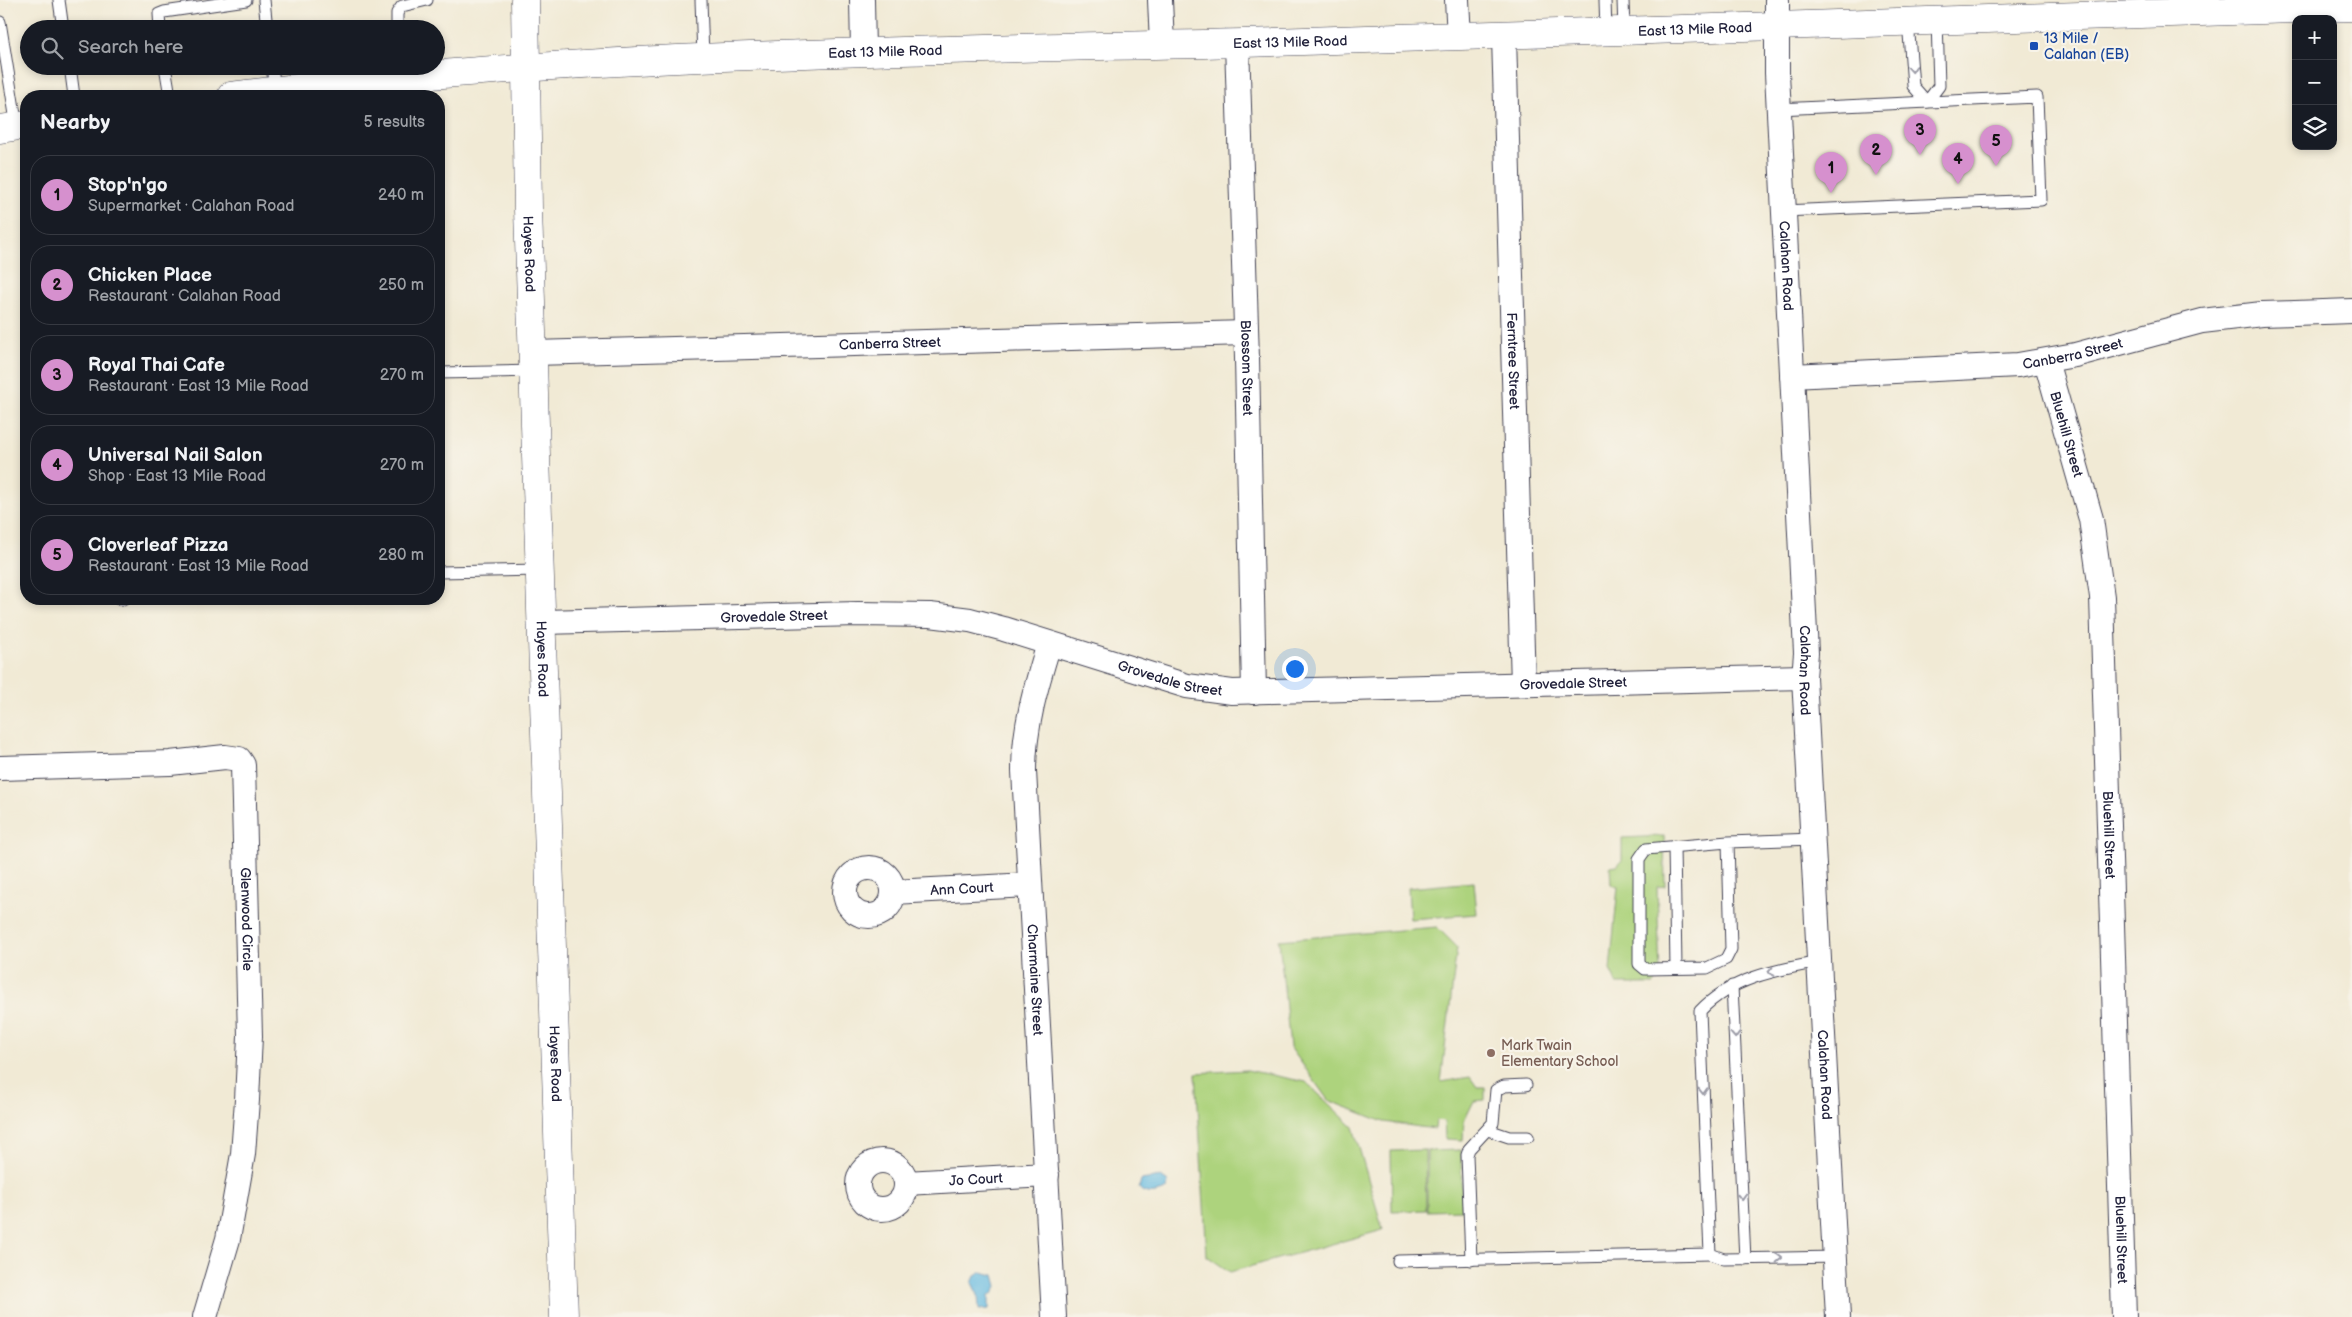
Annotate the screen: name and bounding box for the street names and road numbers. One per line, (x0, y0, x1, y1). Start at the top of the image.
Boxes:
street label: East 13 Mile Road (1637, 19, 1752, 40)
street label: East 13 Mile Road (1233, 32, 1348, 52)
street label: East 13 Mile Road (828, 41, 943, 62)
street label: Hayes Road (520, 215, 539, 292)
street label: Calahan Road (1776, 220, 1797, 311)
street label: Ferntree Street (1504, 312, 1523, 410)
street label: Blossom Street (1237, 320, 1257, 417)
street label: Canberra Street (839, 333, 942, 353)
street label: Canberra Street (2021, 334, 2125, 373)
street label: Bluehill Street (2047, 389, 2087, 479)
street label: Grovedale Street (720, 606, 828, 626)
street label: Hayes Road (533, 620, 552, 697)
street label: Calahan Road (1795, 625, 1815, 716)
street label: Grovedale Street (1116, 656, 1224, 699)
street label: Grovedale Street (1519, 673, 1628, 693)
street label: Bluehill Street (2099, 791, 2119, 880)
street label: Glenwood Circle (237, 867, 257, 971)
street label: Ann Court (930, 878, 995, 899)
street label: Charmaine Street (1024, 923, 1047, 1037)
street label: Hayes Road (546, 1025, 566, 1102)
street label: Calahan Road (1814, 1029, 1836, 1120)
street label: Jo Court (949, 1169, 1004, 1189)
street label: Bluehill Street (2112, 1195, 2131, 1285)

